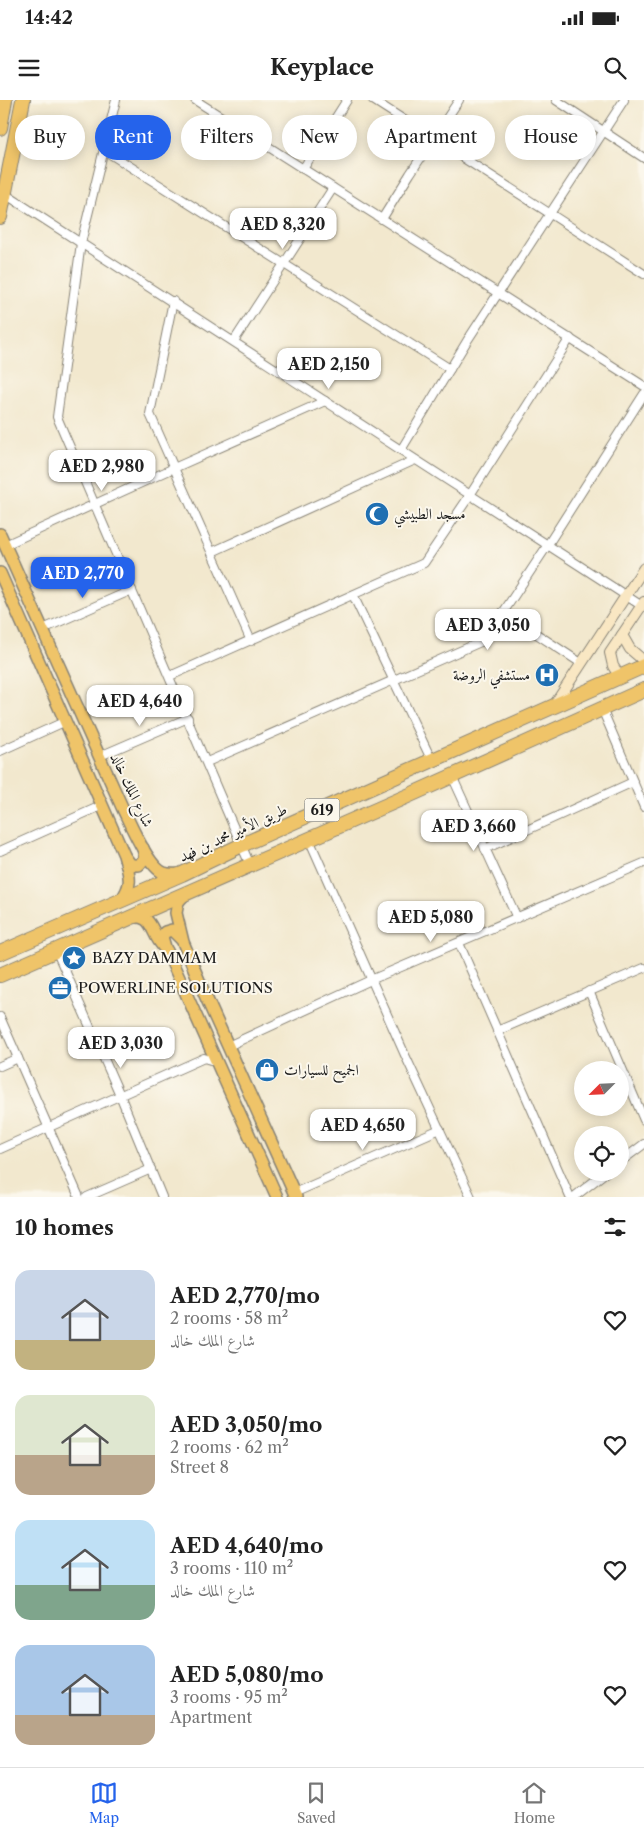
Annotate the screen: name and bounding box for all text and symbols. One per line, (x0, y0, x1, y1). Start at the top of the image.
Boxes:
text: 14:42 (25, 6, 73, 29)
icon: menu (15, 54, 43, 82)
text: Keyplace (270, 54, 374, 81)
icon: search (601, 54, 629, 82)
chip: Buy (15, 115, 85, 160)
chip: Rent (95, 115, 171, 160)
chip: Filters (181, 115, 272, 160)
chip: New (282, 115, 357, 160)
chip: Apartment (367, 115, 495, 160)
chip: House (505, 115, 596, 160)
pin: AED 8,320 (226, 208, 340, 250)
text: AED 8,320 (241, 214, 325, 234)
pin: AED 2,150 (272, 348, 386, 390)
text: AED 2,150 (288, 354, 370, 374)
pin: AED 2,980 (45, 450, 159, 492)
text: AED 2,980 (60, 456, 144, 476)
mosque icon: مسجد الطبيشي (364, 501, 390, 527)
place label: مسجد الطبيشي (394, 504, 466, 528)
pin: AED 2,770 (26, 556, 140, 599)
text: AED 2,770 (42, 563, 124, 583)
pin: AED 3,050 (431, 608, 545, 651)
text: AED 3,050 (446, 615, 530, 635)
hospital icon: مستشفي الروضة (534, 662, 560, 688)
place label: مستشفي الروضة (453, 665, 530, 689)
pin: AED 4,640 (83, 684, 197, 727)
text: AED 4,640 (98, 691, 182, 711)
street label: شارع الملك خالد (103, 750, 158, 832)
street label: طريق الأمير محمد بن فهد (175, 798, 290, 867)
road number: 619 (304, 798, 340, 822)
pin: AED 3,660 (417, 810, 531, 852)
text: AED 3,660 (432, 816, 516, 836)
pin: AED 5,080 (374, 900, 488, 943)
text: AED 5,080 (388, 907, 474, 927)
place icon: BAZY DAMMAM (61, 945, 87, 971)
place label: BAZY DAMMAM (92, 948, 217, 967)
office icon: POWERLINE SOLUTIONS (47, 975, 73, 1001)
place label: POWERLINE SOLUTIONS (78, 978, 273, 997)
pin: AED 3,030 (64, 1026, 178, 1069)
text: AED 3,030 (79, 1033, 163, 1053)
shop icon: الجميح للسيارات (254, 1057, 280, 1083)
place label: الجميح للسيارات (284, 1060, 359, 1084)
north arrow (574, 1061, 629, 1116)
map controls (574, 1061, 629, 1181)
pin: AED 4,650 (306, 1108, 420, 1151)
text: AED 4,650 (321, 1115, 405, 1135)
button: locate (574, 1126, 629, 1181)
icon: filters (601, 1213, 629, 1241)
text: 10 homes (15, 1215, 114, 1240)
text: AED 2,770/mo (170, 1283, 320, 1308)
icon: home (55, 1290, 115, 1350)
icon: heart (601, 1306, 629, 1334)
text: 2 rooms · 58 m² (170, 1308, 288, 1328)
text: شارع الملك خالد (170, 1330, 255, 1350)
text: AED 3,050/mo (170, 1412, 322, 1437)
icon: home (55, 1415, 115, 1475)
icon: heart (601, 1431, 629, 1459)
text: 2 rooms · 62 m² (170, 1437, 289, 1457)
text: Street 8 (170, 1457, 229, 1477)
text: AED 4,640/mo (170, 1533, 323, 1558)
icon: home (55, 1540, 115, 1600)
icon: heart (601, 1556, 629, 1584)
text: 3 rooms · 110 m² (170, 1558, 293, 1578)
text: شارع الملك خالد (170, 1580, 255, 1600)
text: AED 5,080/mo (170, 1662, 324, 1687)
icon: home (55, 1665, 115, 1725)
icon: heart (601, 1681, 629, 1709)
text: 3 rooms · 95 m² (170, 1687, 288, 1707)
text: Apartment (170, 1707, 252, 1727)
tab: Map (89, 1779, 119, 1827)
tab: Saved (297, 1779, 336, 1827)
tab: Home (514, 1779, 555, 1827)

